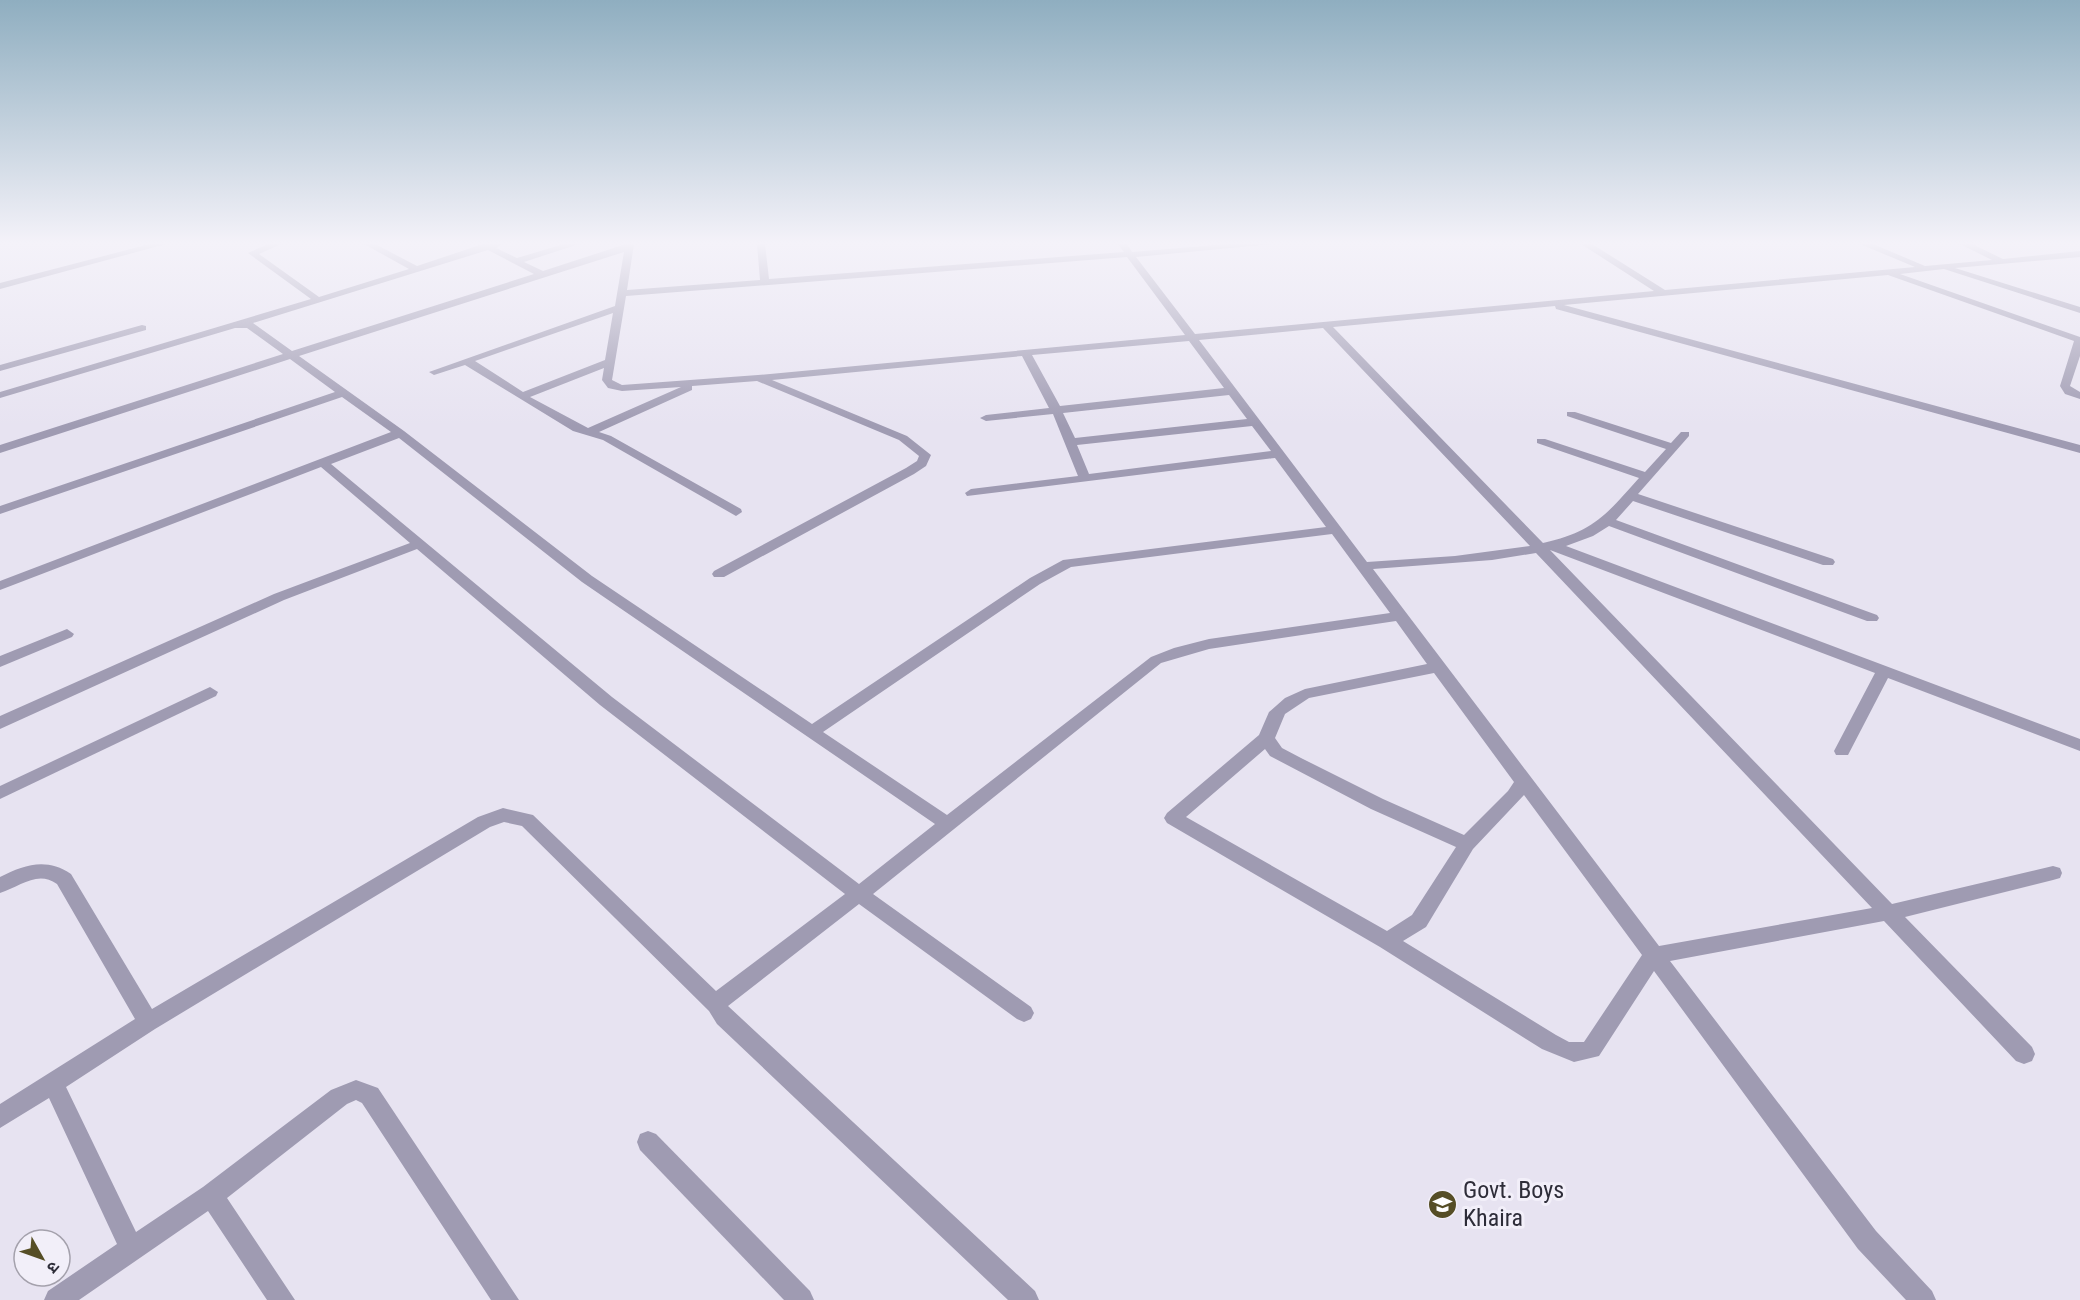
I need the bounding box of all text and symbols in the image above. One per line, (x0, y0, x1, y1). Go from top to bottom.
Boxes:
place label: Govt. Boys Khaira (1463, 1176, 1564, 1232)
school or university icon: Govt. Boys Khaira (1426, 1188, 1458, 1220)
north arrow (12, 1228, 72, 1288)
text: उ (42, 1258, 63, 1277)

